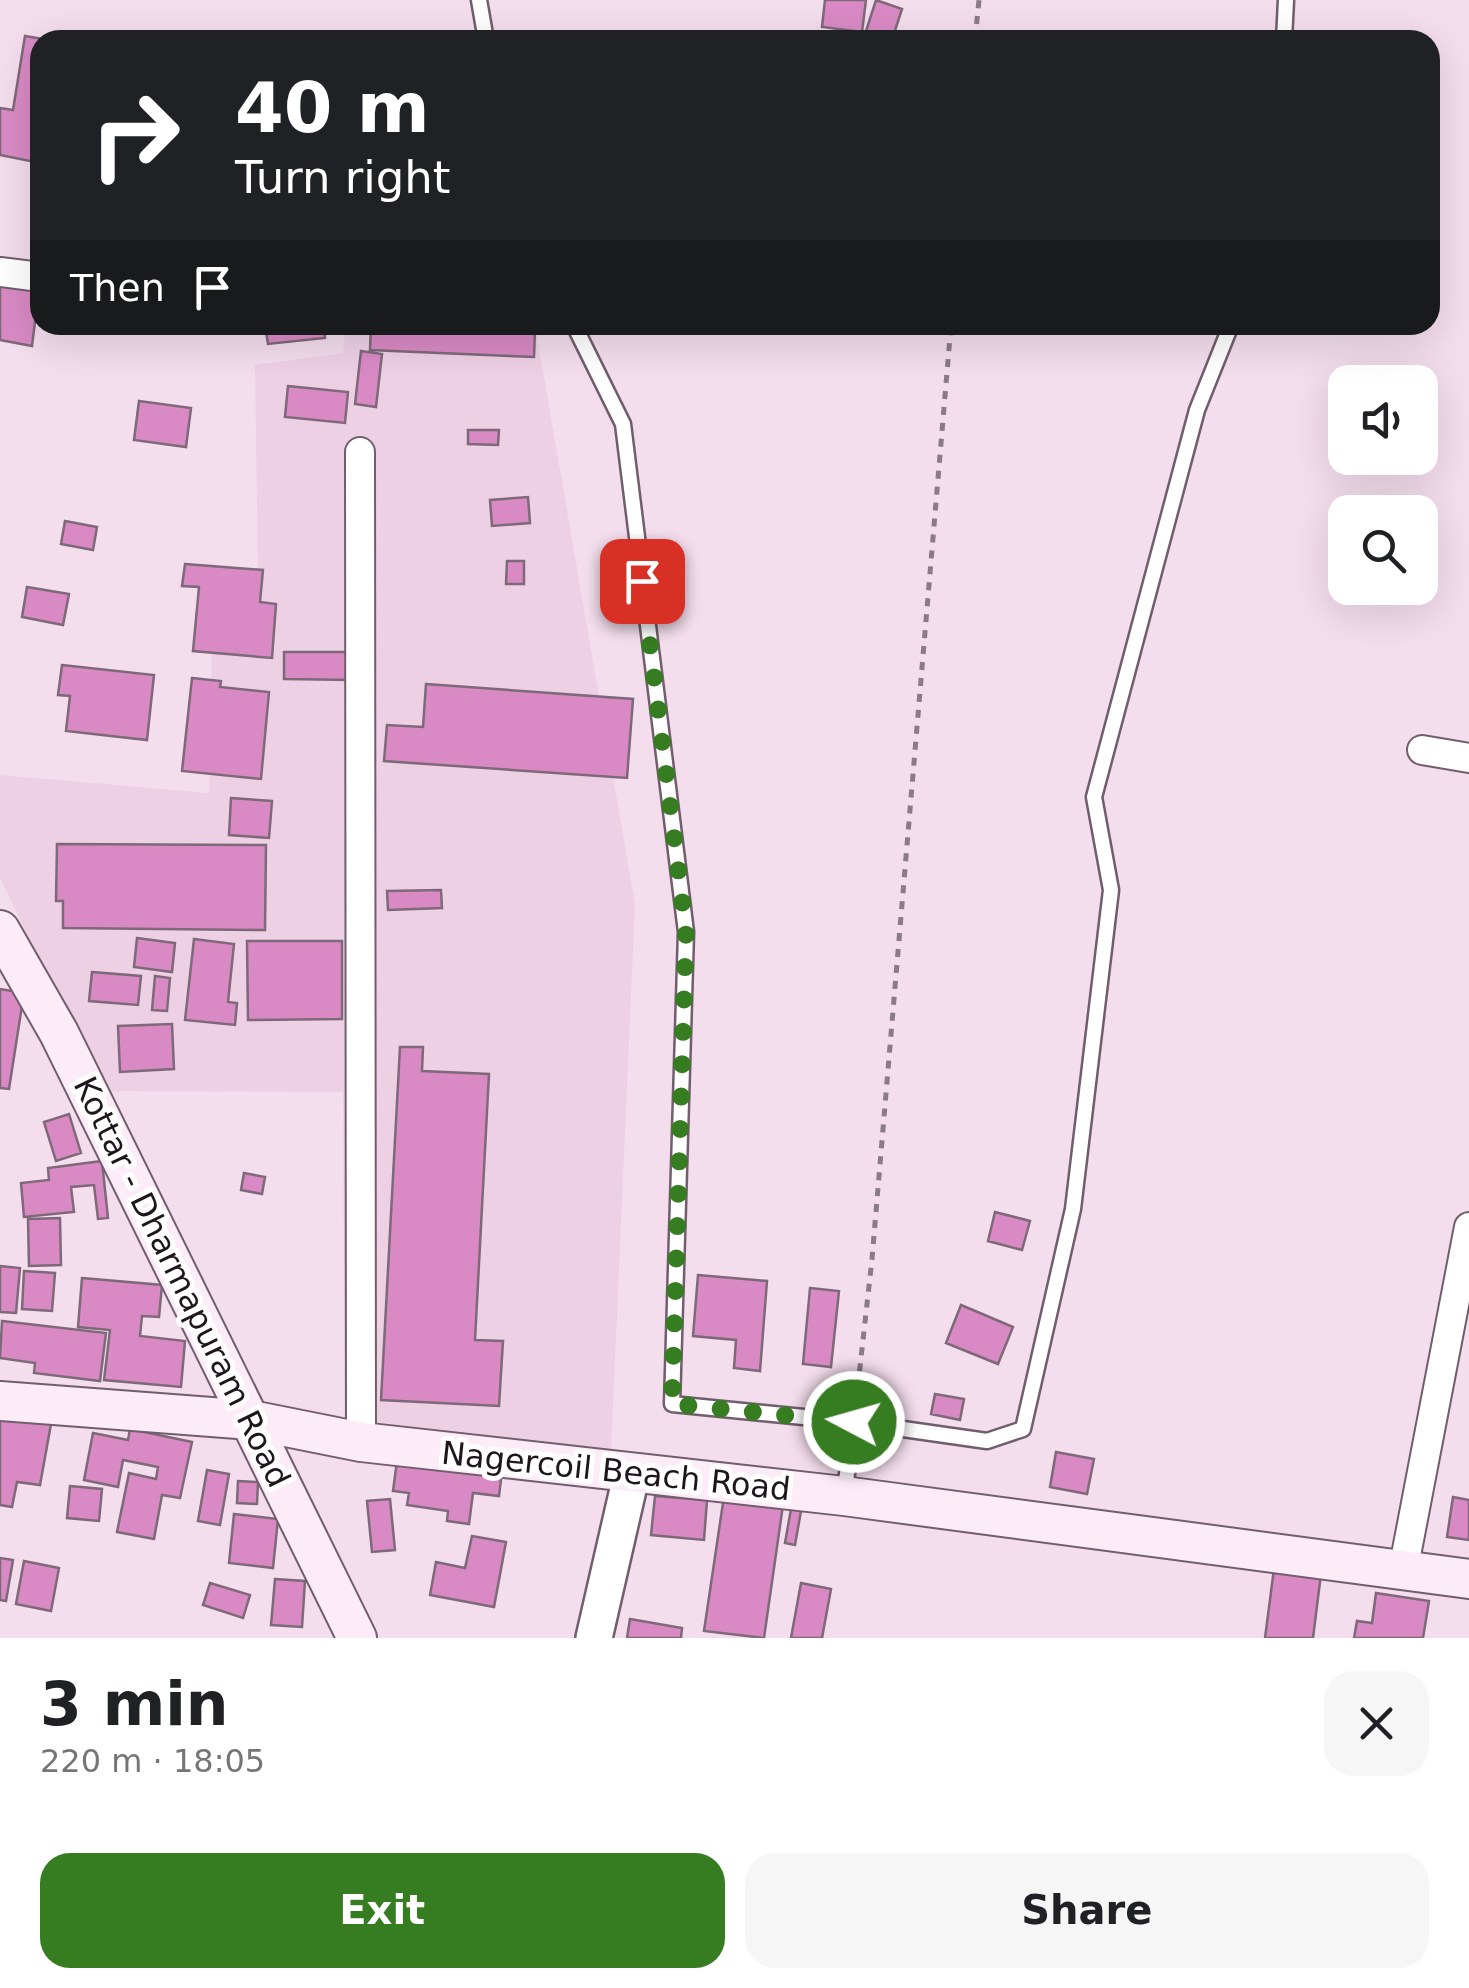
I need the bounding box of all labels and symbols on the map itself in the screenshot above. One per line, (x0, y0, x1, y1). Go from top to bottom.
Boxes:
pin (600, 539, 685, 624)
street label: Kottar - Dharmapuram Road (66, 1071, 298, 1493)
position arrow (802, 1370, 906, 1474)
street label: Nagercoil Beach Road (440, 1434, 792, 1508)

